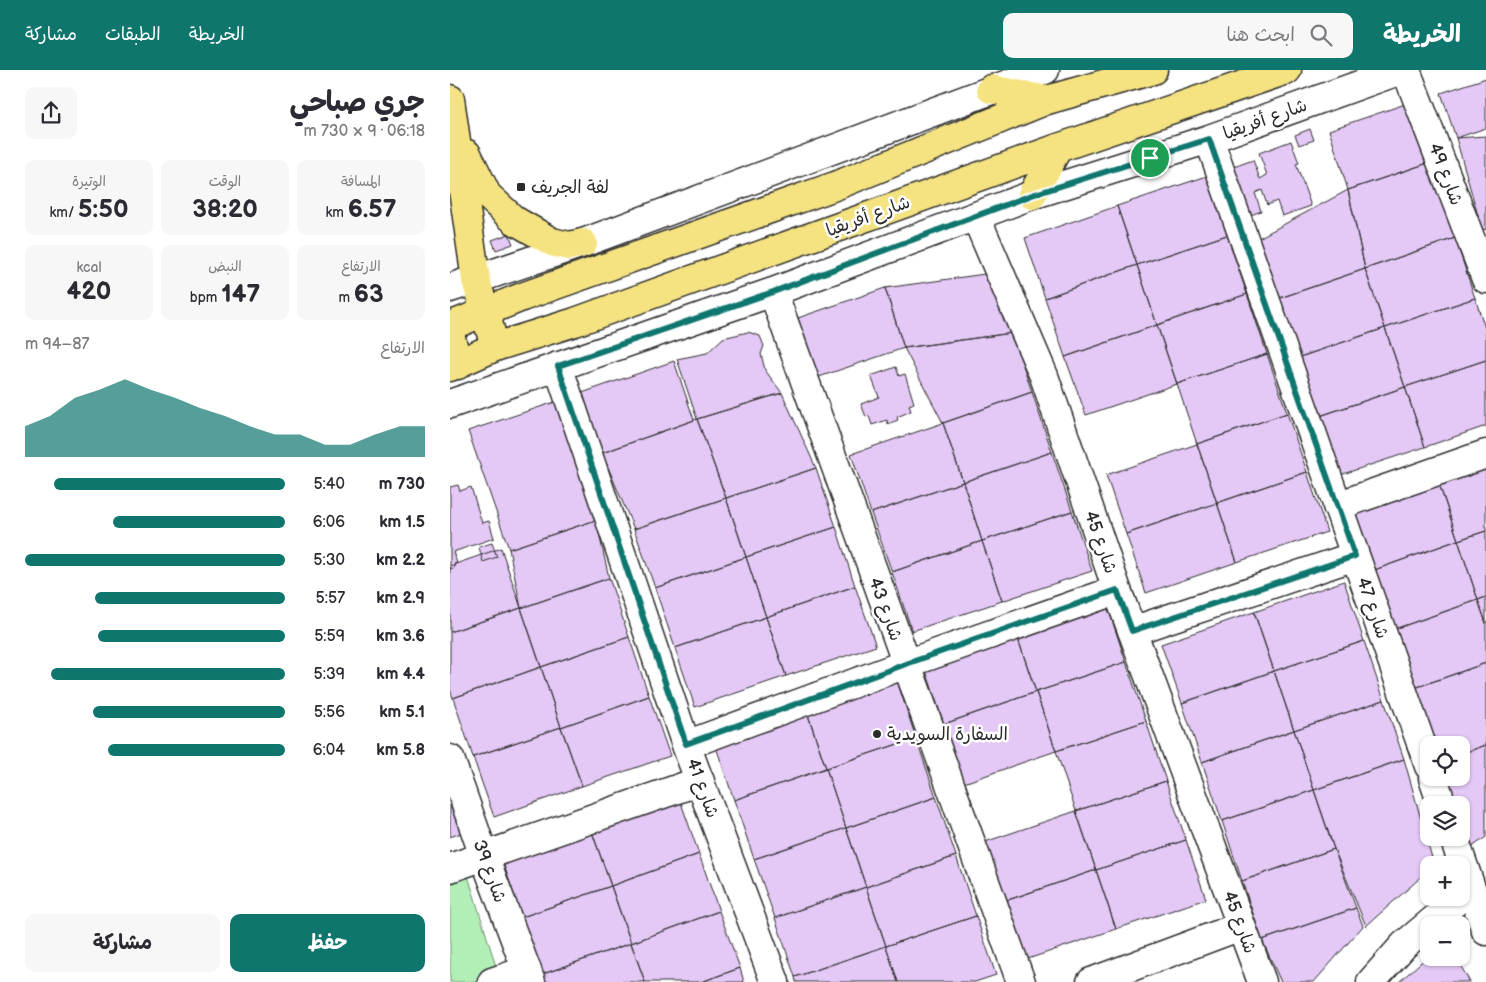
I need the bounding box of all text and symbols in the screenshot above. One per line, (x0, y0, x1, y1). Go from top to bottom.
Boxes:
search box (1003, 13, 1353, 58)
text: الخريطة (1383, 20, 1461, 49)
icon: search (1307, 21, 1335, 49)
text: مشاركة (25, 24, 77, 45)
text: الطبقات (105, 24, 161, 45)
text: الخريطة (189, 24, 245, 45)
text: ابحث هنا (1226, 24, 1295, 47)
text: جري صباحي (290, 86, 425, 119)
button: share (25, 87, 77, 139)
street label: شارع أفريقيا (1220, 95, 1310, 145)
text: 06:18 · 9 × 730 m (303, 122, 425, 141)
pin (1129, 137, 1171, 179)
street label: شارع 49 (1423, 140, 1467, 209)
icon: arrive (1136, 144, 1164, 172)
text: الوتيرة (72, 173, 106, 190)
text: الوقت (209, 173, 241, 190)
text: المسافة (341, 173, 381, 190)
place label: لفة الجريف (531, 177, 609, 198)
marker: لفة الجريف (515, 181, 527, 193)
street label: شارع أفريقيا (823, 192, 913, 242)
text: 5:50 (78, 194, 129, 225)
text: 38:20 (192, 194, 258, 225)
text: 6.57 (348, 194, 397, 225)
text: /km (50, 204, 78, 221)
text: km (325, 204, 348, 221)
text: النبض (208, 258, 242, 275)
text: الارتفاع (341, 258, 381, 275)
text: kcal (76, 259, 102, 276)
text: 420 (67, 276, 111, 307)
text: 147 (221, 279, 260, 310)
text: 63 (354, 279, 384, 310)
text: bpm (190, 289, 221, 306)
text: m (338, 289, 354, 306)
text: 87–94 m (25, 335, 89, 354)
text: الارتفاع (380, 339, 425, 358)
text: 5:40 (313, 475, 345, 494)
text: 730 m (379, 475, 425, 494)
street label: شارع 45 (1079, 508, 1121, 577)
text: 6:06 (313, 513, 345, 532)
text: 1.5 km (379, 513, 425, 532)
text: 5:30 (313, 551, 345, 570)
text: 2.2 km (376, 551, 425, 570)
street label: شارع 43 (863, 575, 907, 644)
street label: شارع 47 (1351, 575, 1393, 642)
text: 5:57 (316, 589, 345, 608)
text: 2.9 km (376, 589, 425, 608)
text: 5:59 (314, 627, 345, 646)
text: 3.6 km (376, 627, 425, 646)
text: 5:39 (314, 665, 345, 684)
text: 4.4 km (376, 665, 425, 684)
text: 5:56 (314, 703, 345, 722)
text: 5.1 km (379, 703, 425, 722)
place label: السفارة السويدية (887, 724, 1008, 745)
marker: السفارة السويدية (871, 728, 883, 740)
map controls (1420, 736, 1470, 966)
button: locate (1420, 736, 1470, 786)
text: 6:04 (313, 741, 345, 760)
text: 5.8 km (376, 741, 425, 760)
street label: شارع 41 (681, 756, 723, 821)
button: layers (1420, 796, 1470, 846)
street label: شارع 39 (468, 837, 511, 906)
button: + (1420, 856, 1470, 906)
street label: شارع 45 (1218, 888, 1261, 957)
button: مشاركة (25, 914, 220, 972)
button: حفظ (230, 914, 425, 972)
button: − (1420, 916, 1470, 966)

